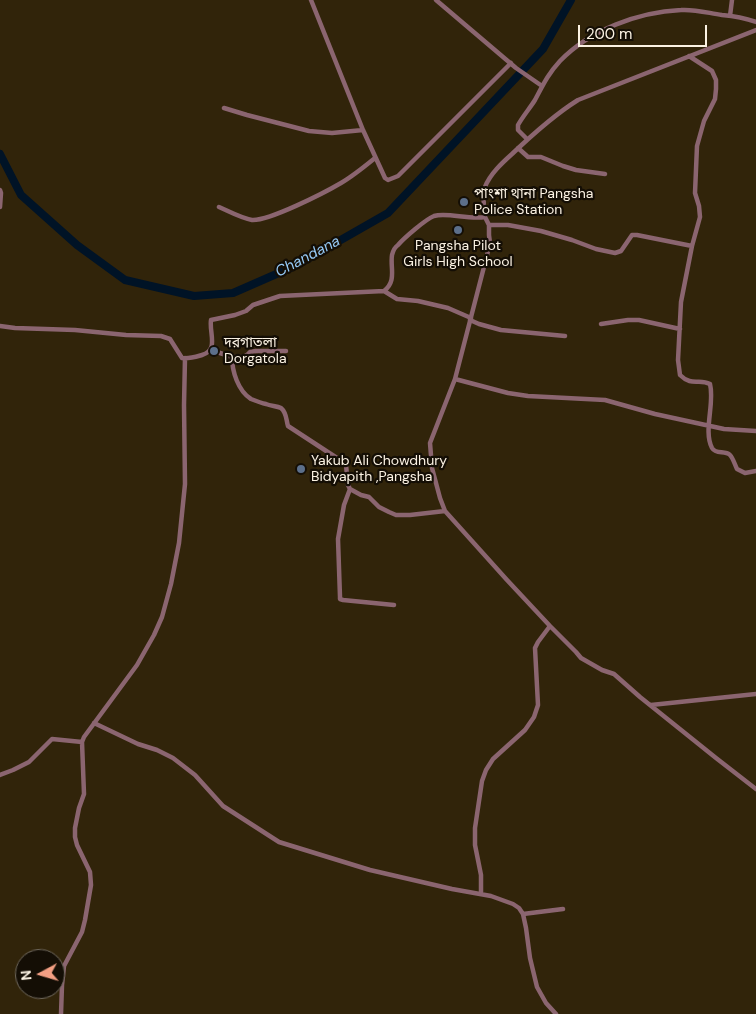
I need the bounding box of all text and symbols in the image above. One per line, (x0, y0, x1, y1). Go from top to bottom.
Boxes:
scale bar (581, 15, 710, 47)
text: 200 m (586, 24, 632, 44)
place label: পাংশা থানা Pangsha Police Station (474, 186, 593, 218)
marker: পাংশা থানা Pangsha Police Station (458, 196, 470, 208)
marker: Pangsha Pilot Girls High School (452, 224, 464, 236)
water label: Chandana (273, 232, 343, 282)
place label: Pangsha Pilot Girls High School (403, 238, 513, 270)
place label: দরগাতলা Dorgatola (224, 335, 287, 368)
marker: দরগাতলা Dorgatola (208, 345, 220, 357)
place label: Yakub Ali Chowdhury Bidyapith ,Pangsha (311, 453, 447, 486)
marker: Yakub Ali Chowdhury Bidyapith ,Pangsha (295, 463, 307, 475)
north arrow (15, 949, 65, 999)
text: N (17, 969, 36, 981)

